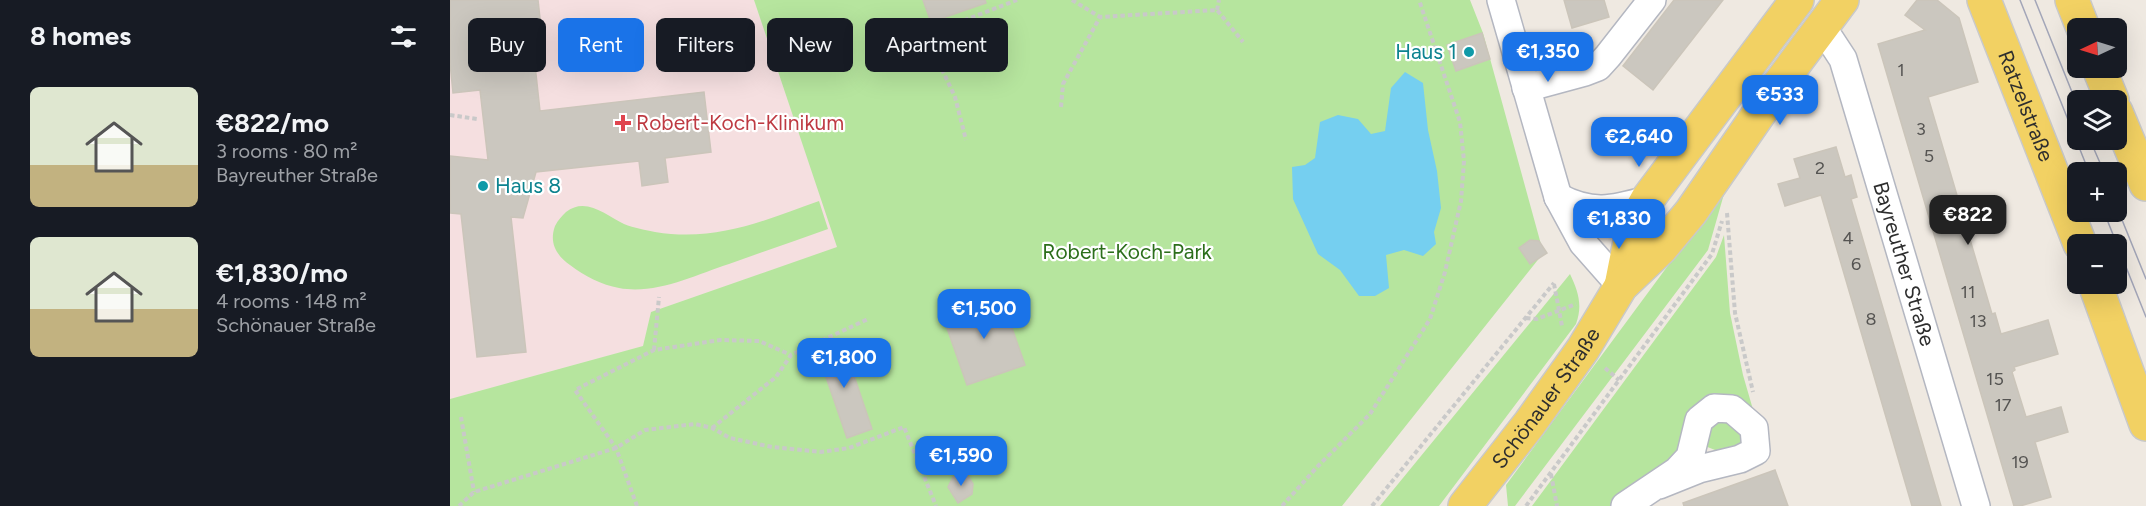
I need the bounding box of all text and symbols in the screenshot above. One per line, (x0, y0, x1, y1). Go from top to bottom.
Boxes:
chip: Buy (468, 18, 546, 72)
chip: Rent (558, 18, 644, 72)
chip: Filters (656, 18, 755, 72)
chip: New (767, 18, 853, 72)
chip: Apartment (865, 18, 1008, 72)
north arrow (2067, 18, 2127, 78)
map controls (2067, 18, 2127, 294)
text: 8 homes (30, 20, 131, 52)
icon: filters (387, 20, 420, 53)
pin: €1,350 (1499, 32, 1597, 83)
place label: Haus 1 (1395, 39, 1457, 64)
text: €1,350 (1516, 39, 1580, 63)
marker: Haus 1 (1462, 45, 1476, 59)
street label: Ratzelstraße (1993, 47, 2059, 165)
house number: 1 (1897, 59, 1905, 81)
pin: €533 (1744, 75, 1816, 126)
text: €533 (1756, 82, 1804, 106)
button: layers (2067, 90, 2127, 150)
text: €822/mo (216, 107, 329, 139)
place label: Robert-Koch-Klinikum (636, 110, 844, 135)
icon: home (78, 111, 150, 183)
marker: Robert-Koch-Klinikum (614, 114, 632, 132)
pin: €2,640 (1590, 117, 1688, 168)
house number: 3 (1916, 118, 1926, 140)
text: €2,640 (1605, 124, 1673, 148)
text: 3 rooms · 80 m² (216, 139, 357, 163)
house number: 5 (1924, 145, 1934, 167)
house number: 2 (1815, 157, 1825, 179)
button: + (2067, 162, 2127, 222)
text: Bayreuther Straße (216, 163, 378, 187)
place label: Haus 8 (495, 173, 561, 198)
marker: Haus 8 (476, 179, 490, 193)
street label: Bayreuther Straße (1868, 179, 1941, 349)
pin: €822 (1932, 195, 2004, 246)
pin: €1,830 (1570, 199, 1668, 250)
text: €822 (1943, 202, 1993, 226)
text: €1,830 (1587, 206, 1651, 230)
house number: 4 (1842, 227, 1854, 249)
button: − (2067, 234, 2127, 294)
park label: Robert-Koch-Park (1042, 239, 1213, 264)
house number: 6 (1851, 253, 1861, 275)
text: €1,830/mo (216, 257, 348, 289)
icon: home (78, 261, 150, 333)
house number: 11 (1961, 281, 1975, 303)
text: 4 rooms · 148 m² (216, 289, 367, 313)
pin: €1,500 (935, 289, 1033, 340)
text: €1,500 (951, 296, 1017, 320)
house number: 8 (1865, 308, 1877, 330)
house number: 13 (1969, 310, 1987, 332)
text: Schönauer Straße (216, 313, 376, 337)
street label: Schönauer Straße (1486, 323, 1605, 473)
pin: €1,800 (795, 338, 893, 389)
text: €1,800 (811, 345, 877, 369)
house number: 15 (1986, 368, 2004, 390)
house number: 17 (1994, 394, 2012, 416)
pin: €1,590 (912, 436, 1010, 487)
text: €1,590 (929, 443, 993, 467)
house number: 19 (2011, 451, 2029, 473)

